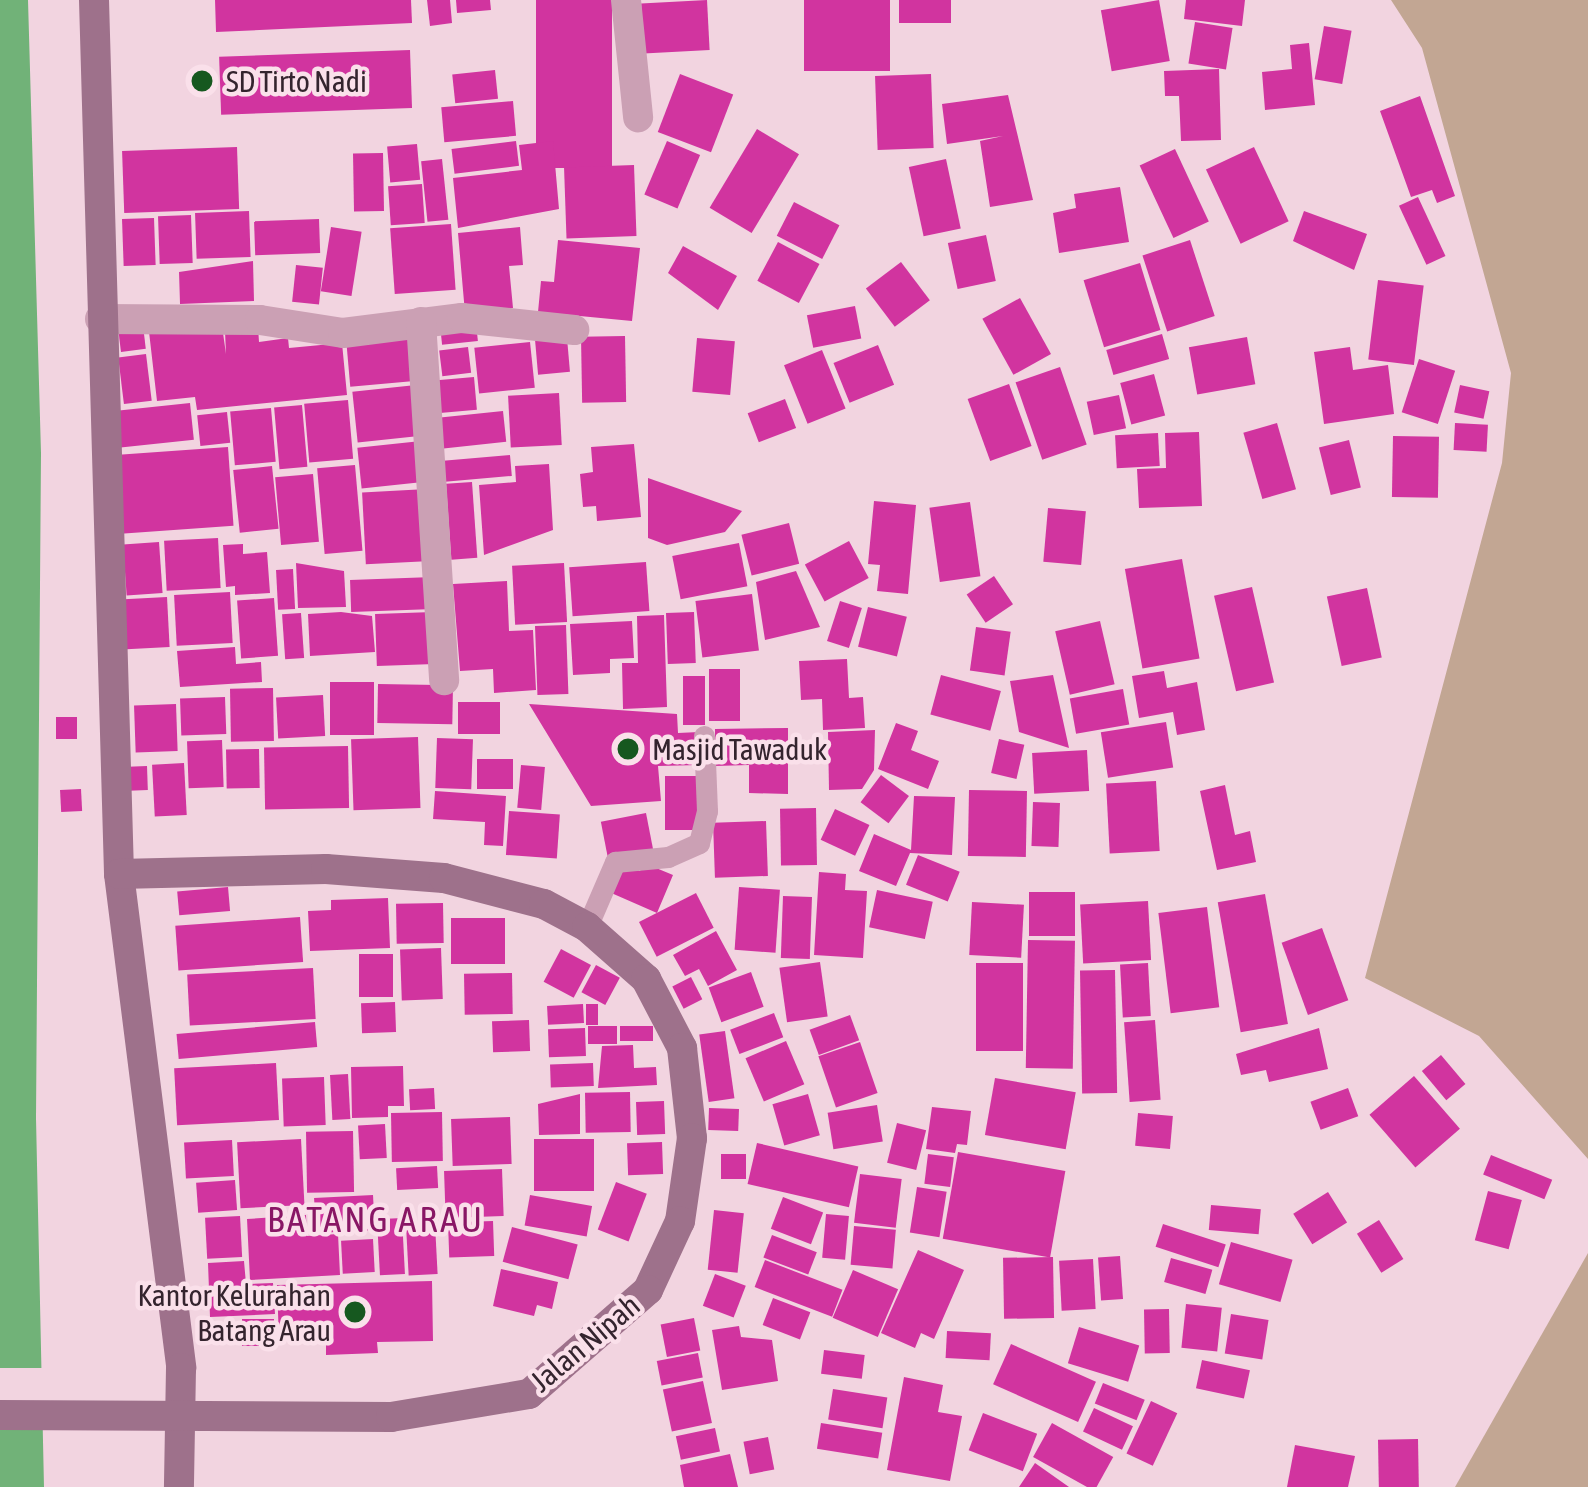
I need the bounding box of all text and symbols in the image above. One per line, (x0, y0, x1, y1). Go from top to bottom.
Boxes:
place label: SD Tirto Nadi (226, 63, 367, 99)
marker: SD Tirto Nadi (189, 68, 215, 94)
place label: Masjid Tawaduk (652, 731, 827, 767)
marker: Masjid Tawaduk (615, 736, 641, 762)
district label: BATANG ARAU (267, 1198, 485, 1242)
place label: Kantor Kelurahan Batang Arau (138, 1277, 331, 1348)
street label: Jalan Nipah (523, 1287, 647, 1399)
marker: Kantor Kelurahan Batang Arau (342, 1299, 368, 1325)

